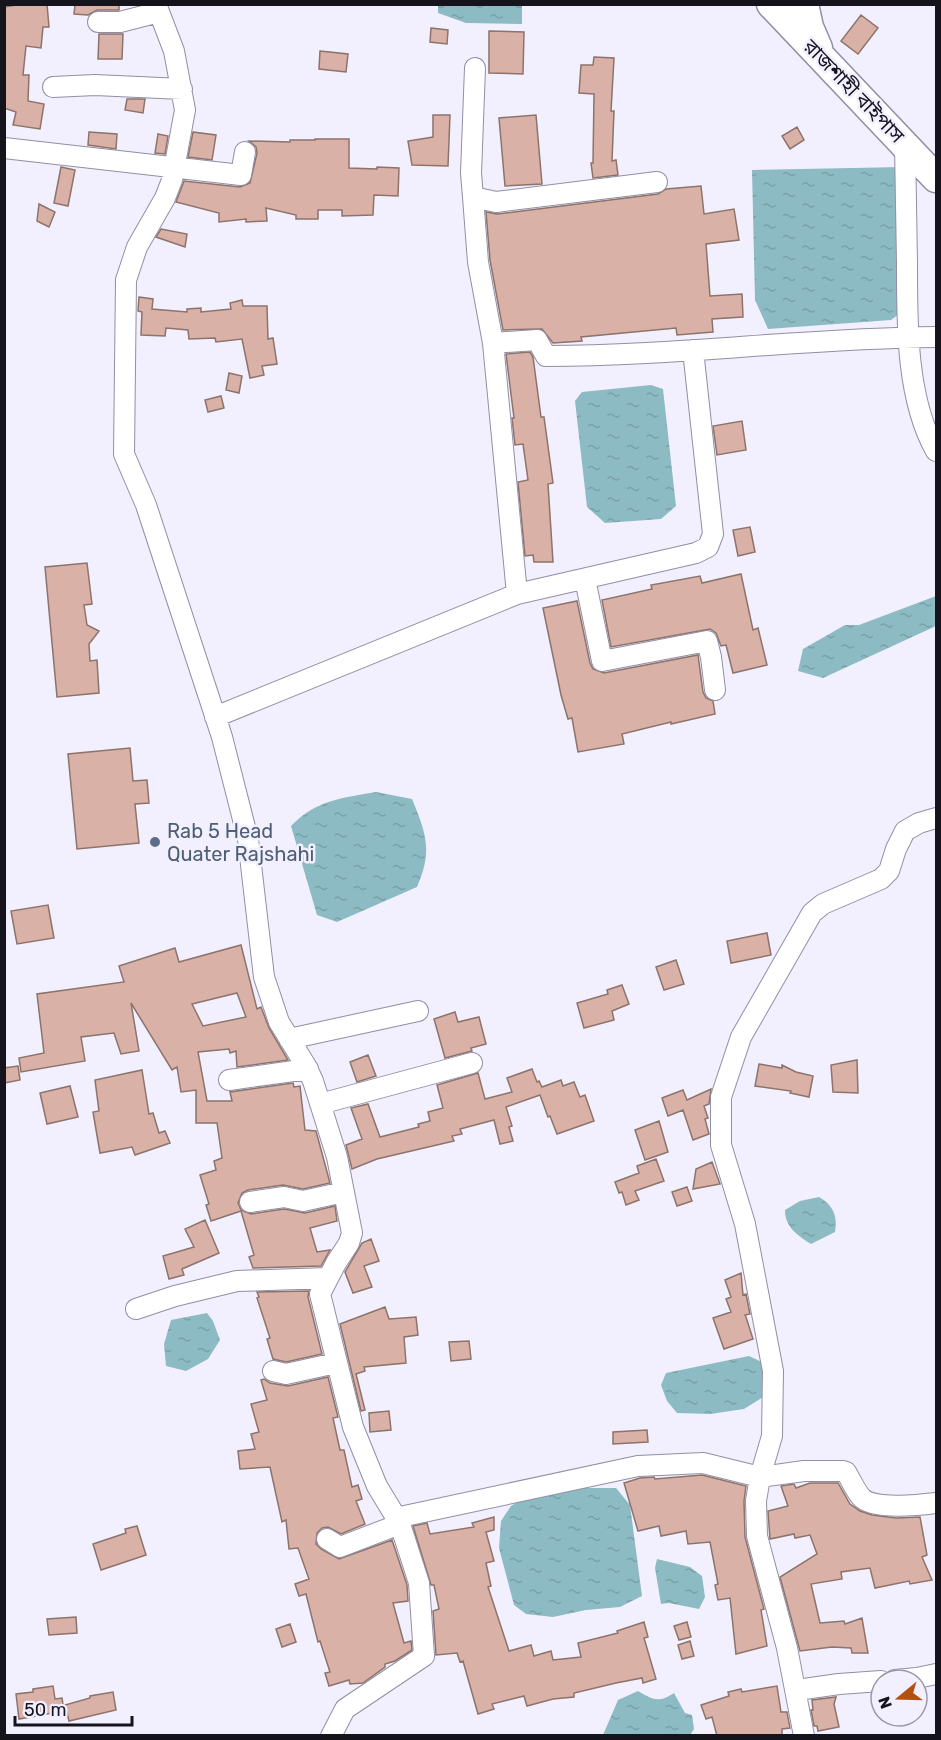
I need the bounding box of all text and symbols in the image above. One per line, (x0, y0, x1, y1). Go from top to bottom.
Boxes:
street label: রাজশাহী বাইপাস (798, 34, 910, 148)
place label: Rab 5 Head Quater Rajshahi (167, 819, 314, 866)
marker: Rab 5 Head Quater Rajshahi (148, 835, 162, 849)
north arrow (869, 1668, 929, 1728)
scale bar (15, 1689, 132, 1727)
text: N (874, 1694, 896, 1711)
text: 50 m (24, 1699, 67, 1721)

